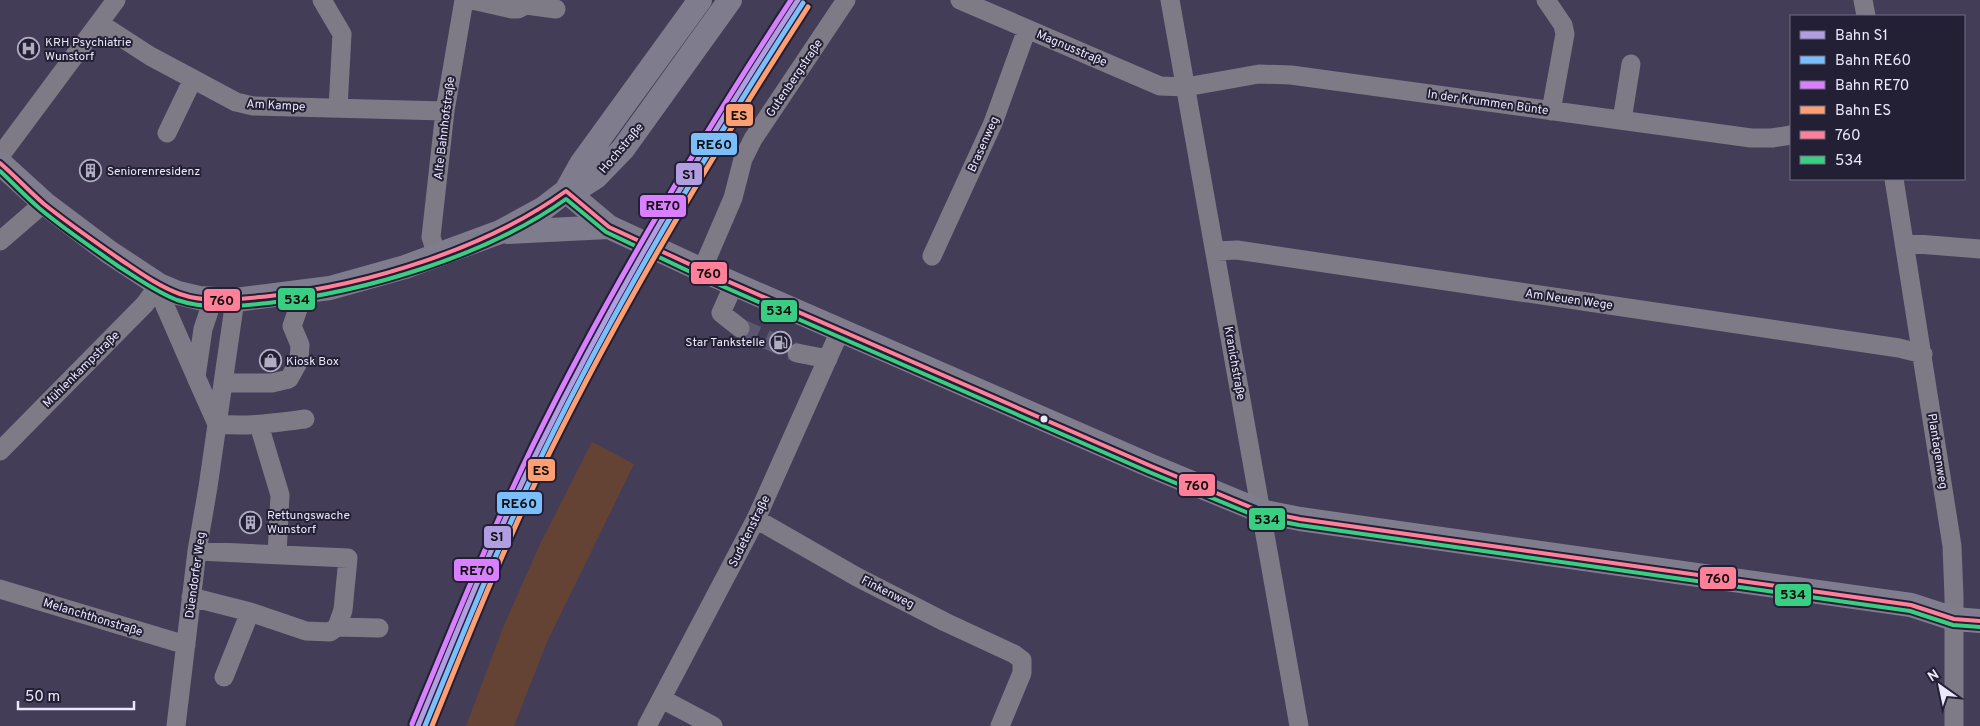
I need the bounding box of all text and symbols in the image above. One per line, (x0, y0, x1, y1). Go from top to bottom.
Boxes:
legend (1790, 15, 1965, 180)
street label: Magnusstraße (1034, 27, 1109, 71)
text: Bahn S1 (1835, 27, 1888, 46)
place label: KRH Psychiatrie Wunstorf (45, 35, 131, 65)
street label: Gutenbergstraße (763, 36, 827, 121)
hospital icon: KRH Psychiatrie Wunstorf (17, 37, 41, 61)
text: Bahn RE60 (1835, 52, 1911, 71)
street label: Alte Bahnhofstraße (431, 76, 459, 180)
text: Bahn RE70 (1835, 77, 1909, 96)
street label: In der Krummen Bünte (1426, 87, 1549, 119)
street label: Am Kampe (246, 96, 306, 116)
text: Bahn ES (1835, 102, 1891, 121)
line badge: ES (725, 103, 754, 127)
text: ES (730, 108, 748, 125)
street label: Brasenweg (965, 114, 1003, 175)
street label: Hochstraße (596, 120, 648, 177)
text: 760 (1835, 127, 1861, 146)
line badge: RE60 (690, 132, 738, 156)
text: RE60 (696, 137, 732, 154)
text: 534 (1835, 152, 1863, 171)
building icon: Seniorenresidenz (79, 159, 103, 183)
line badge: S1 (675, 162, 703, 186)
place label: Seniorenresidenz (107, 164, 200, 180)
text: S1 (682, 167, 696, 184)
line badge: RE70 (639, 194, 687, 218)
text: RE70 (645, 198, 681, 215)
line badge: 760 (690, 261, 728, 285)
text: 760 (697, 266, 721, 283)
street label: Am Neuen Wege (1524, 286, 1614, 314)
line badge: 534 (277, 287, 316, 311)
line badge: 760 (203, 288, 241, 312)
text: 534 (284, 292, 310, 309)
text: 760 (210, 293, 234, 310)
line badge: 534 (760, 299, 798, 323)
text: 534 (766, 303, 792, 320)
street label: Kranichstraße (1220, 325, 1248, 401)
street label: Mühlenkampstraße (40, 328, 124, 412)
fuel station icon: Star Tankstelle (769, 330, 793, 354)
place label: Star Tankstelle (685, 335, 765, 351)
shop icon: Kiosk Box (258, 349, 282, 373)
place label: Kiosk Box (286, 354, 339, 370)
street label: Plantagenweg (1923, 412, 1951, 490)
unlabelled marker (1039, 414, 1049, 424)
line badge: ES (527, 458, 556, 482)
text: ES (532, 463, 550, 480)
line badge: 760 (1178, 473, 1216, 497)
text: 760 (1185, 478, 1209, 495)
line badge: RE60 (496, 491, 543, 515)
street label: Sudetenstraße (726, 493, 774, 570)
text: RE60 (501, 496, 537, 513)
line badge: 534 (1248, 507, 1286, 531)
place label: Rettungswache Wunstorf (267, 508, 350, 538)
building icon: Rettungswache Wunstorf (239, 510, 263, 534)
text: 534 (1254, 512, 1280, 529)
line badge: S1 (483, 525, 512, 549)
text: S1 (490, 529, 504, 546)
street label: Düendorfer Weg (182, 531, 210, 620)
line badge: RE70 (453, 558, 500, 582)
text: RE70 (459, 563, 495, 580)
line badge: 760 (1699, 566, 1737, 590)
text: 760 (1706, 571, 1730, 588)
street label: Finkenweg (858, 573, 917, 613)
line badge: 534 (1774, 583, 1812, 607)
text: 534 (1780, 587, 1806, 604)
street label: Melanchthonstraße (41, 595, 144, 641)
north arrow (1915, 661, 1965, 711)
text: N (1925, 666, 1943, 686)
scale bar (18, 678, 134, 710)
text: 50 m (25, 688, 60, 707)

